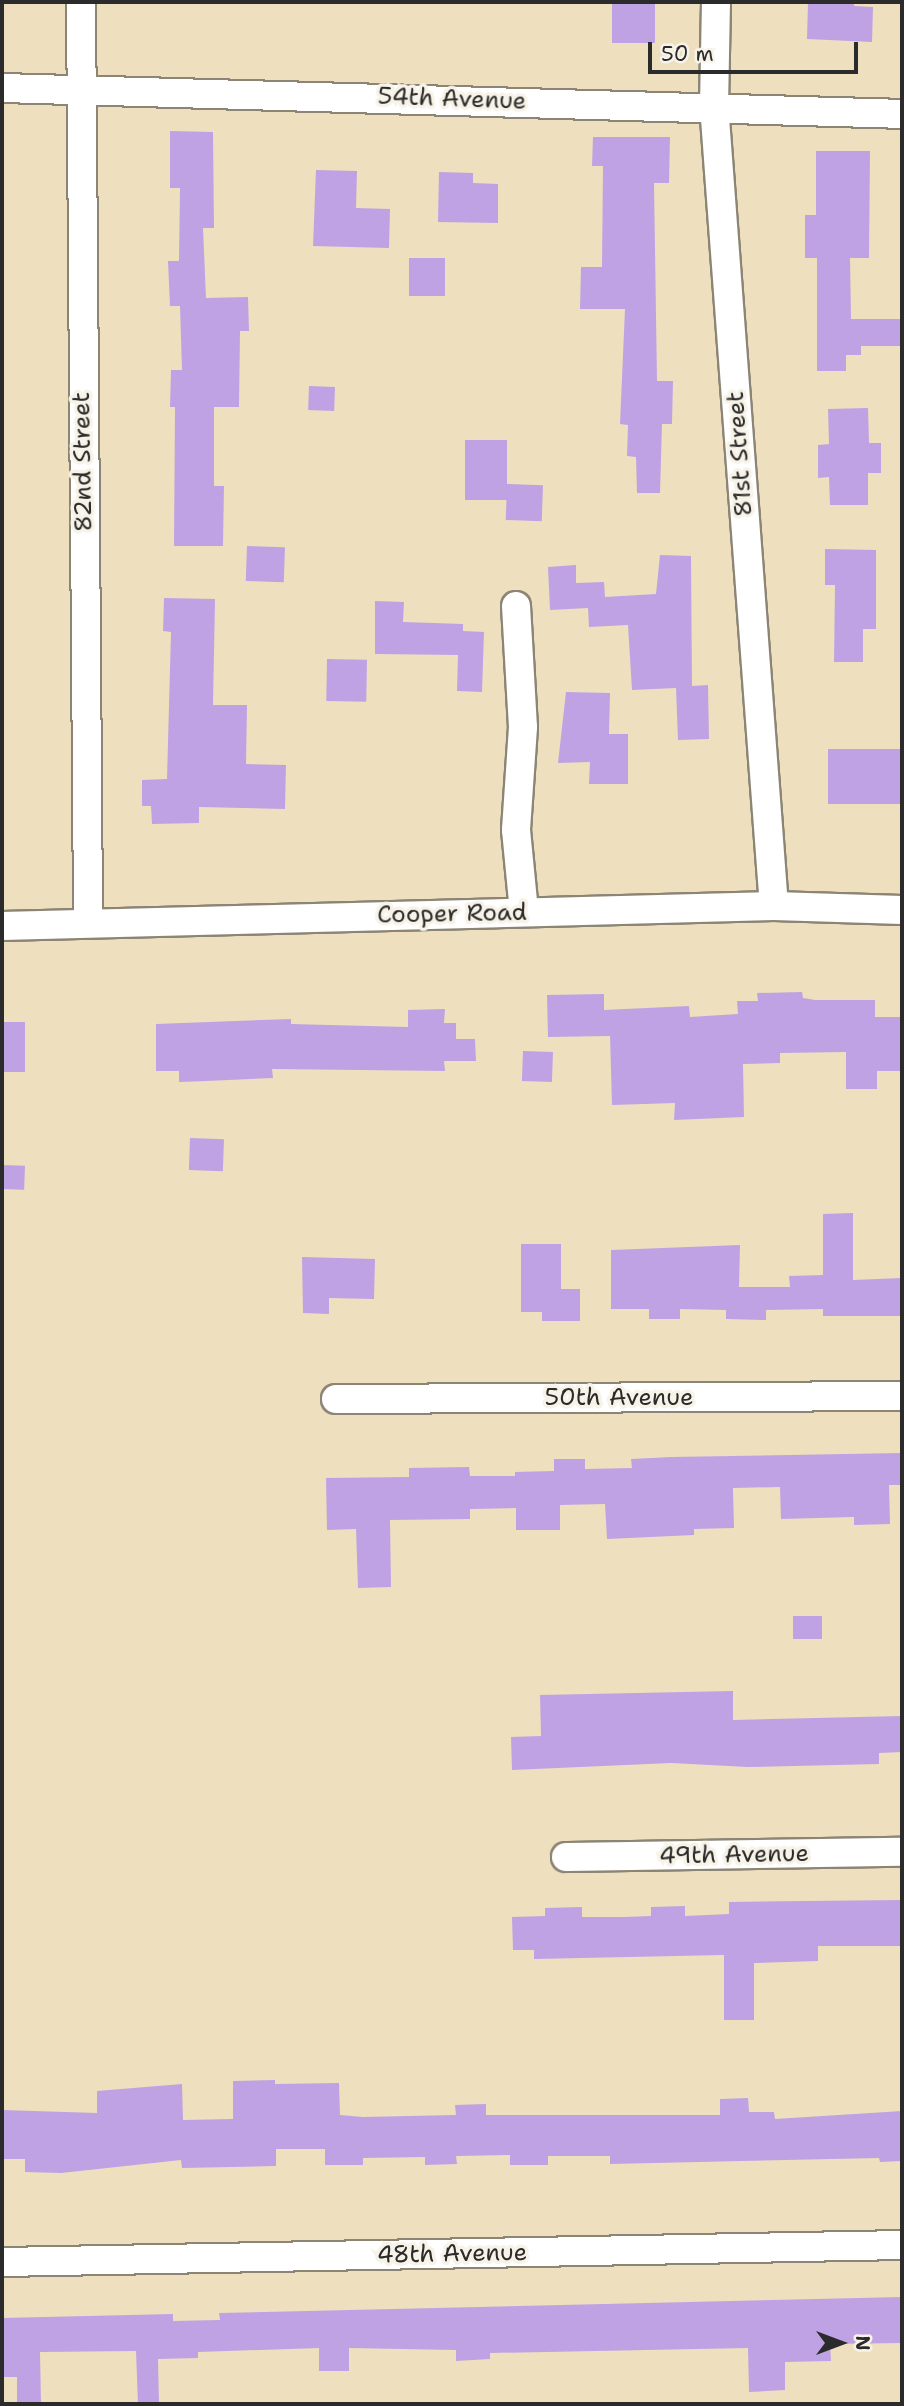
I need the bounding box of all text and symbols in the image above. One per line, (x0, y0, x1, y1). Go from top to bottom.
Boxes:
scale bar (652, 28, 862, 72)
text: 50 m (661, 40, 714, 68)
street label: 54th Avenue (377, 82, 527, 116)
street label: 81st Street (721, 390, 759, 518)
street label: 82nd Street (67, 392, 99, 532)
street label: Cooper Road (377, 898, 527, 930)
street label: 50th Avenue (544, 1384, 694, 1412)
street label: 49th Avenue (659, 1839, 809, 1871)
street label: 48th Avenue (377, 2238, 527, 2270)
north arrow (806, 2308, 876, 2378)
text: N (850, 2335, 875, 2351)

